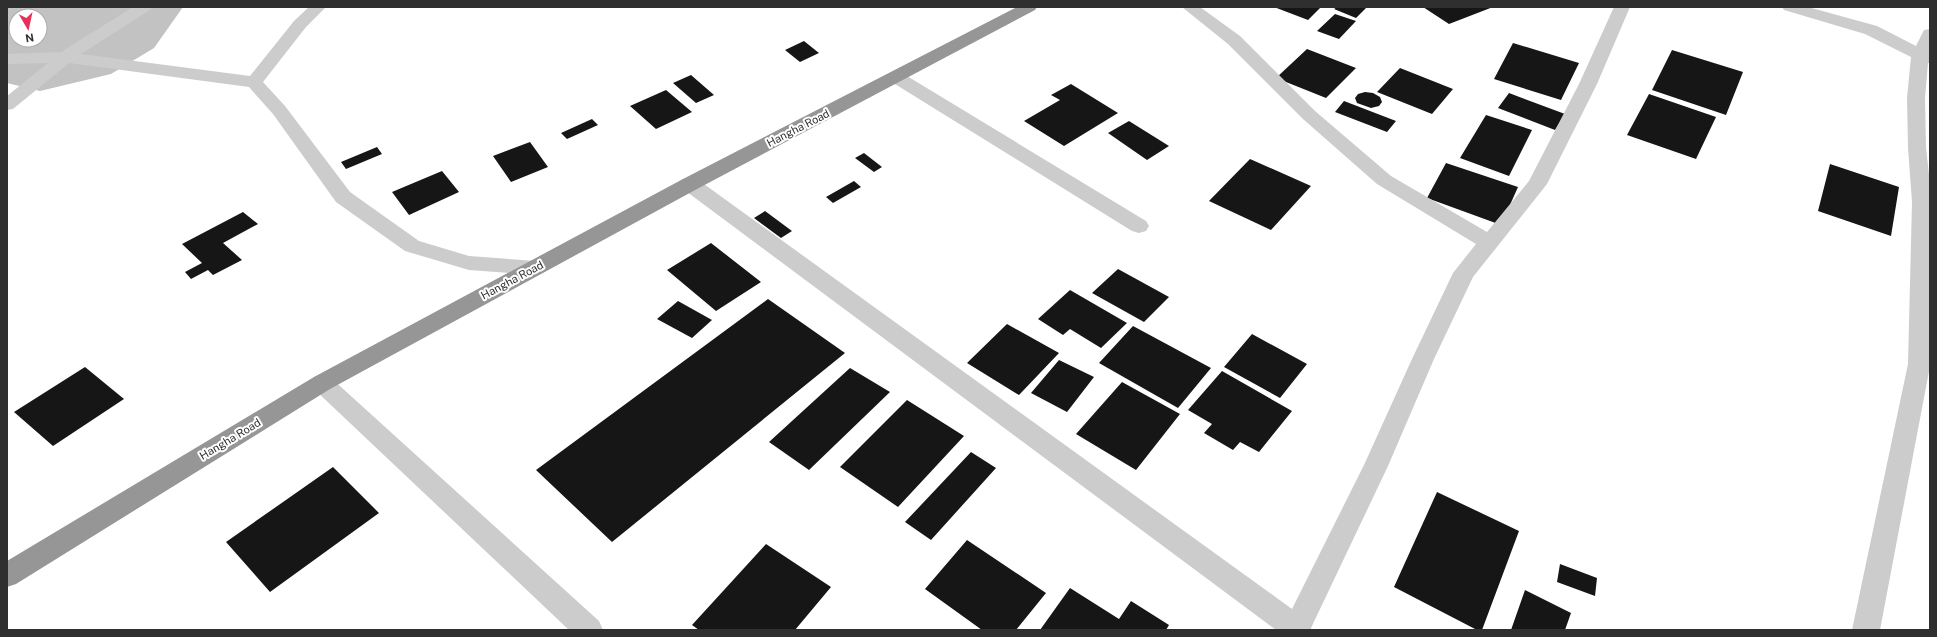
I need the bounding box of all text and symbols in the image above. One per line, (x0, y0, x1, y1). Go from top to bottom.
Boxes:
north arrow (8, 8, 48, 48)
text: N (24, 31, 35, 44)
street label: Hangha Road (765, 107, 831, 149)
street label: Hangha Road (479, 259, 545, 301)
street label: Hangha Road (197, 416, 263, 462)

